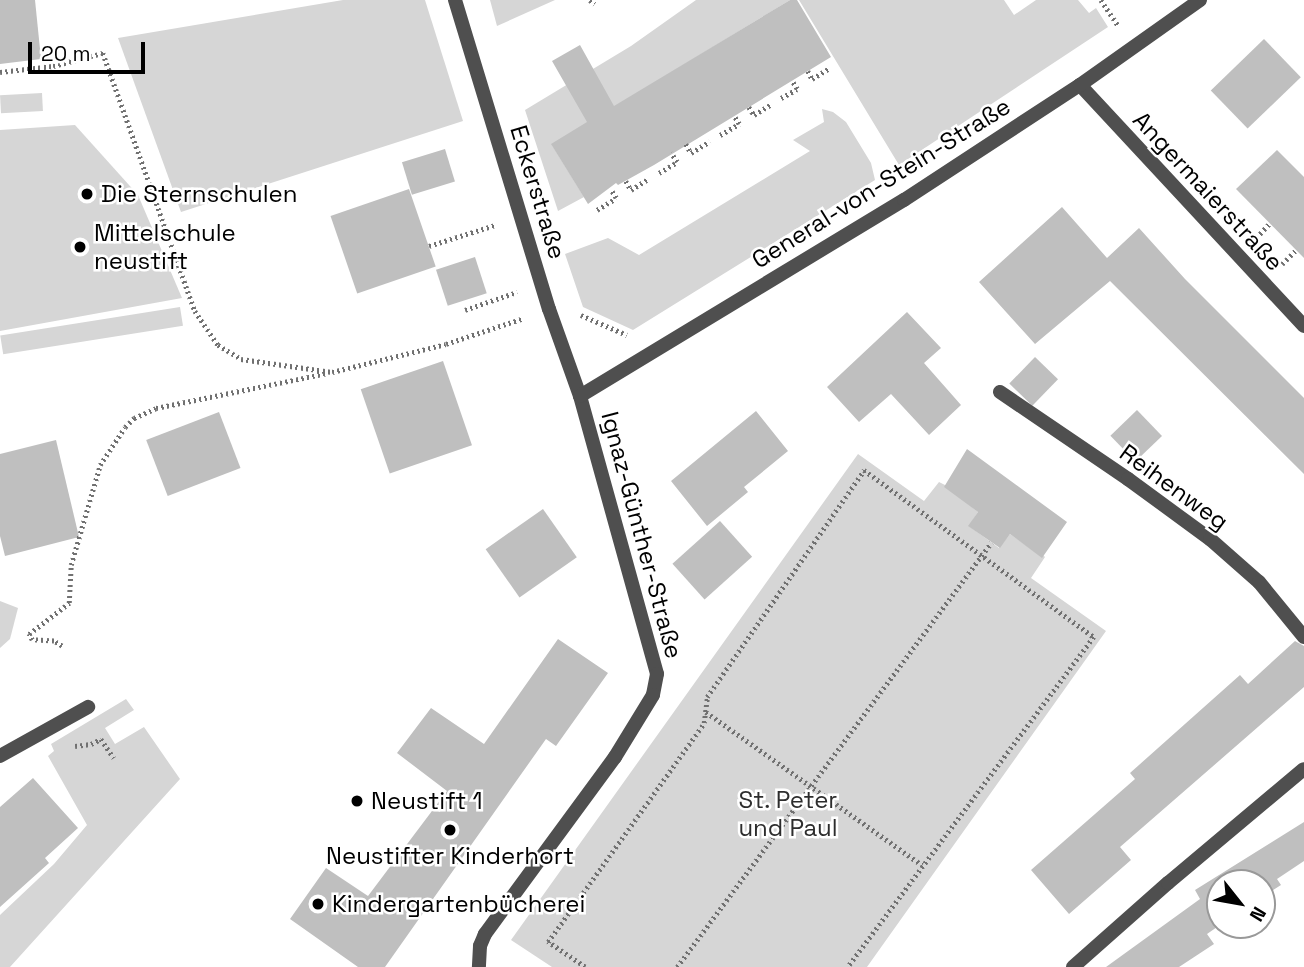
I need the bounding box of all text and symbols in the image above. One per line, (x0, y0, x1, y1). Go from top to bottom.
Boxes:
scale bar (32, 28, 149, 72)
text: 20 m (41, 40, 91, 67)
street label: General-von-Stein-Straße (746, 91, 1016, 275)
street label: Angermaierstraße (1127, 105, 1289, 277)
street label: Eckerstraße (504, 122, 572, 262)
place label: Die Sternschulen (101, 180, 297, 208)
marker: Die Sternschulen (79, 186, 95, 202)
place label: Mittelschule neustift (94, 219, 236, 275)
marker: Mittelschule neustift (72, 239, 88, 255)
street label: Ignaz-Günther-Straße (595, 408, 689, 662)
street label: Reihenweg (1114, 438, 1234, 536)
park label: St. Peter und Paul (738, 786, 838, 842)
place label: Neustift 1 (371, 787, 483, 815)
marker: Neustift 1 (349, 793, 365, 809)
marker: Neustifter Kinderhort (442, 822, 458, 838)
place label: Neustifter Kinderhort (326, 842, 574, 870)
north arrow (1206, 869, 1276, 939)
place label: Kindergartenbücherei (332, 890, 585, 918)
marker: Kindergartenbücherei (310, 896, 326, 912)
text: N (1244, 902, 1272, 926)

